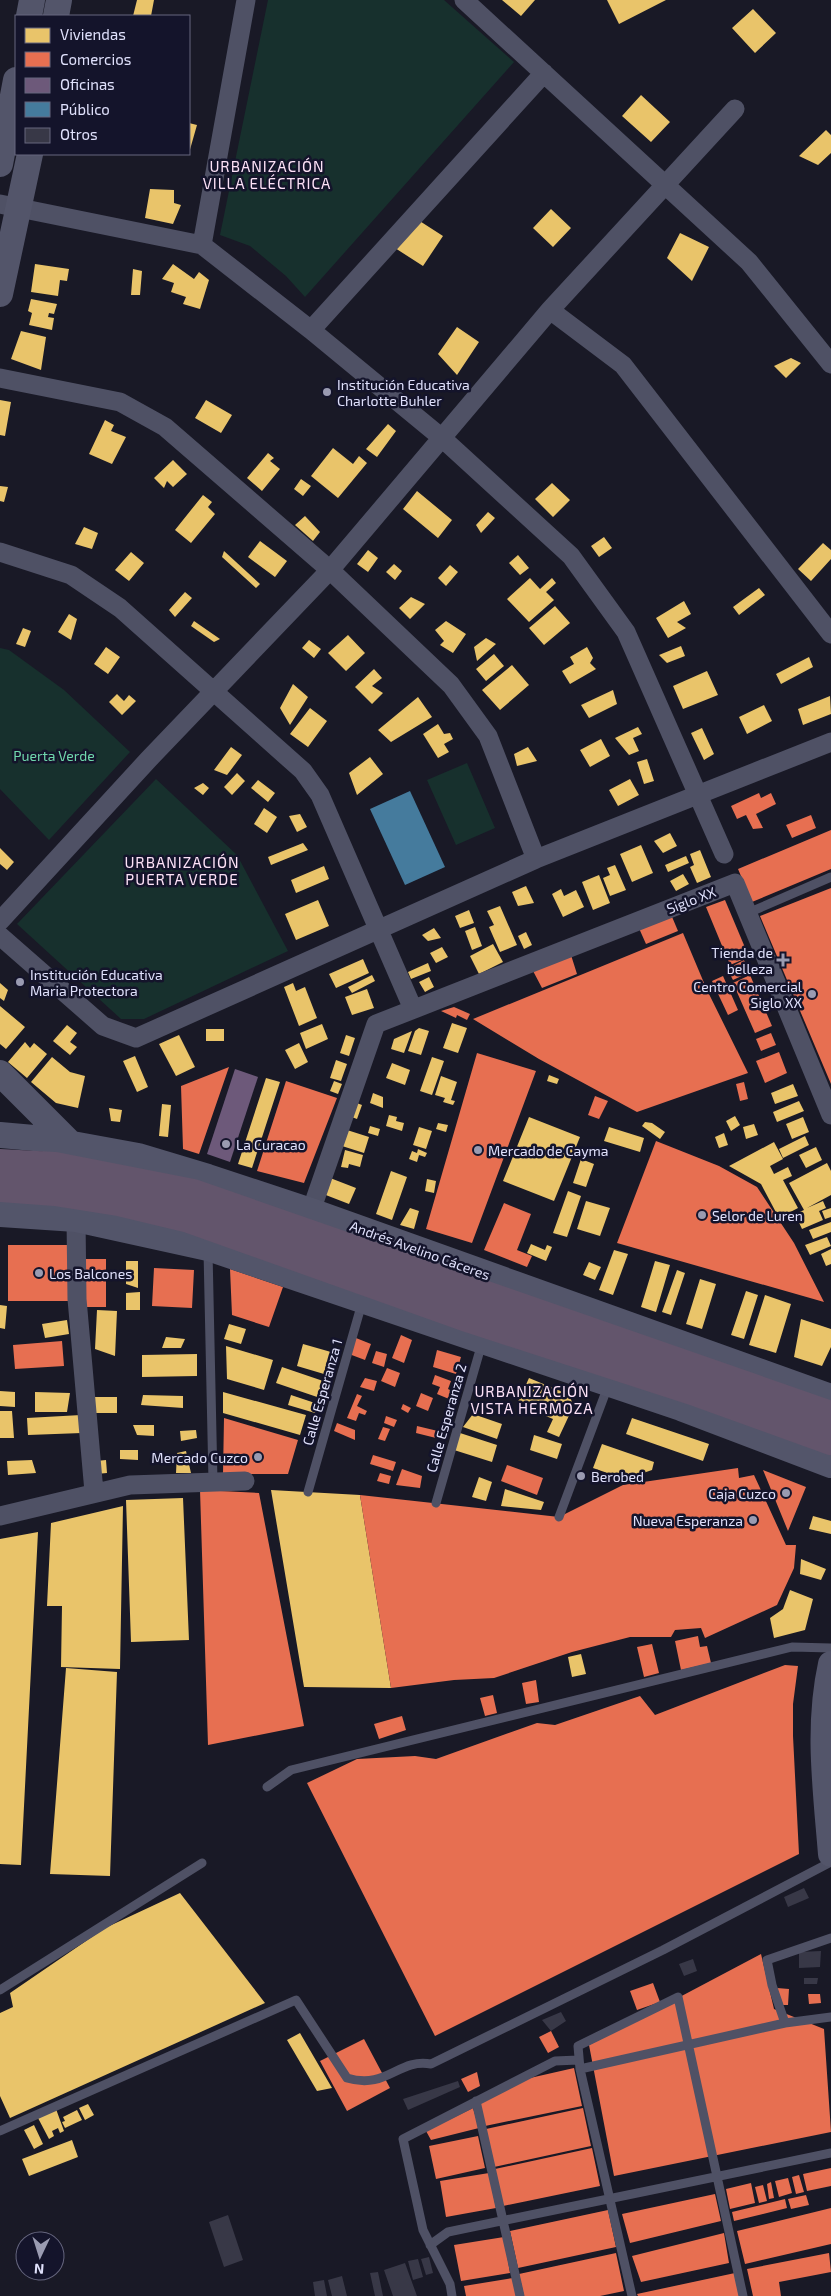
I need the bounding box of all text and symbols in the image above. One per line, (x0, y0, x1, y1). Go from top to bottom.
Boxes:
legend (15, 15, 190, 155)
text: Viviendas (60, 25, 126, 43)
text: Comercios (60, 50, 131, 68)
text: Oficinas (60, 75, 115, 93)
text: Público (60, 100, 110, 118)
text: Otros (60, 125, 98, 143)
district label: URBANIZACIÓN VILLA ELÉCTRICA (203, 157, 331, 192)
place label: Institución Educativa Charlotte Buhler (337, 376, 470, 409)
marker: Institución Educativa Charlotte Buhler (321, 386, 333, 398)
park label: Puerta Verde (13, 747, 95, 764)
district label: URBANIZACIÓN PUERTA VERDE (124, 853, 240, 888)
street label: Siglo XX (664, 883, 718, 917)
place label: Tienda de belleza (711, 944, 773, 977)
marker: Tienda de belleza (777, 954, 789, 966)
place label: Institución Educativa Maria Protectora (30, 966, 163, 999)
marker: Institución Educativa Maria Protectora (14, 976, 26, 988)
place label: Centro Comercial Siglo XX (693, 978, 803, 1011)
marker: Centro Comercial Siglo XX (806, 988, 818, 1000)
place label: La Curacao (236, 1136, 306, 1153)
marker: La Curacao (220, 1138, 232, 1150)
place label: Mercado de Cayma (488, 1142, 609, 1159)
marker: Mercado de Cayma (472, 1144, 484, 1156)
place label: Selor de Luren (712, 1207, 803, 1224)
marker: Selor de Luren (696, 1209, 708, 1221)
street label: Andrés Avelino Cáceres (348, 1217, 492, 1283)
place label: Los Balcones (49, 1265, 132, 1282)
marker: Los Balcones (33, 1267, 45, 1279)
street label: Calle Esperanza 1 (299, 1337, 345, 1447)
street label: Calle Esperanza 2 (422, 1361, 470, 1474)
district label: URBANIZACIÓN VISTA HERMOZA (470, 1382, 594, 1417)
place label: Mercado Cuzco (151, 1449, 248, 1466)
marker: Mercado Cuzco (252, 1451, 264, 1463)
place label: Berobed (591, 1468, 644, 1485)
marker: Berobed (575, 1470, 587, 1482)
place label: Caja Cuzco (708, 1485, 776, 1502)
marker: Caja Cuzco (780, 1487, 792, 1499)
place label: Nueva Esperanza (633, 1512, 743, 1529)
marker: Nueva Esperanza (747, 1514, 759, 1526)
north arrow (15, 2231, 65, 2281)
text: N (33, 2261, 45, 2278)

